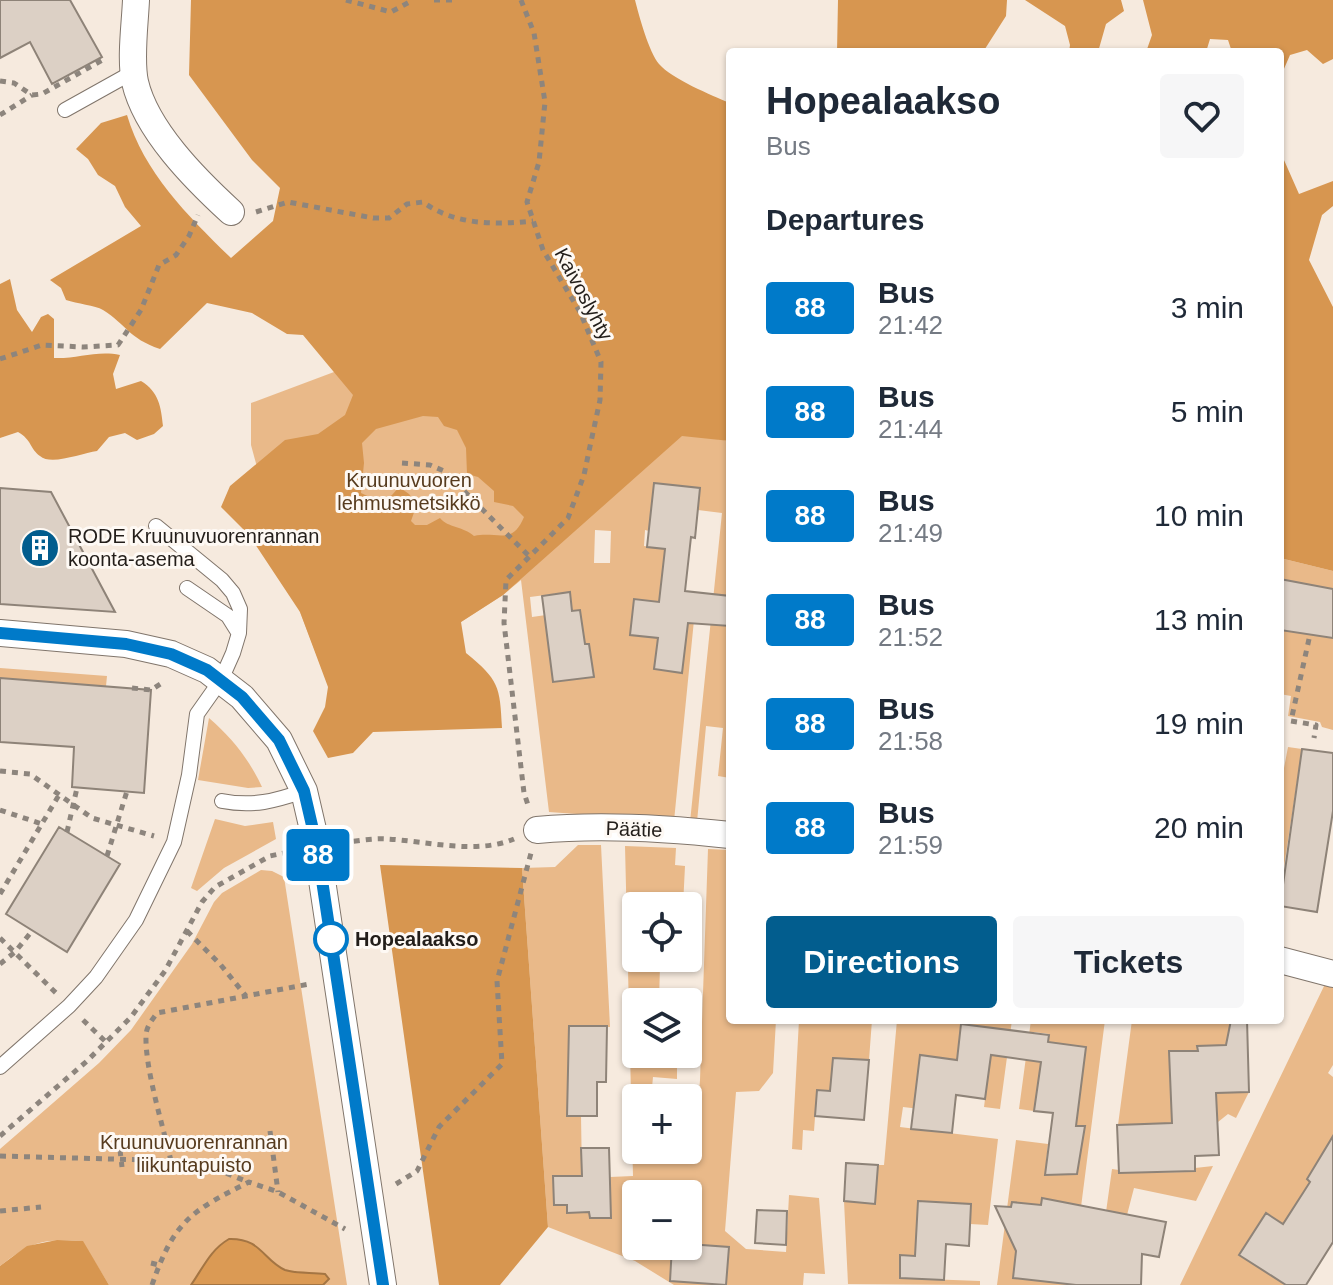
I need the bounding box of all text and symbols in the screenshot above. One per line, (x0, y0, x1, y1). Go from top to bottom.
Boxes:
button: heart (1160, 74, 1244, 158)
text: Hopealaakso (766, 80, 1000, 122)
text: Bus (766, 131, 811, 161)
text: Departures (766, 203, 924, 236)
street label: Kaivoslyhty (551, 244, 617, 344)
text: Bus (878, 276, 935, 309)
text: 3 min (1171, 291, 1244, 324)
text: 88 (794, 292, 826, 323)
text: 21:42 (878, 310, 943, 340)
text: Bus (878, 380, 935, 413)
text: 5 min (1171, 395, 1244, 428)
text: 88 (794, 396, 826, 427)
text: 21:44 (878, 414, 943, 444)
park label: Kruunuvuoren lehmusmetsikkö (337, 469, 481, 514)
text: Bus (878, 484, 935, 517)
text: 10 min (1154, 499, 1244, 532)
text: 88 (794, 500, 826, 531)
text: 21:49 (878, 518, 943, 548)
place label: RODE Kruunuvuorenrannan koonta-asema (68, 525, 319, 570)
building icon: RODE Kruunuvuorenrannan koonta-asema (19, 527, 61, 569)
text: Bus (878, 588, 935, 621)
text: 13 min (1154, 603, 1244, 636)
text: 88 (794, 604, 826, 635)
text: 21:52 (878, 622, 943, 652)
text: Bus (878, 692, 935, 725)
text: 19 min (1154, 707, 1244, 740)
text: 88 (794, 708, 826, 739)
text: 21:58 (878, 726, 943, 756)
text: Bus (878, 796, 935, 829)
text: 20 min (1154, 811, 1244, 844)
text: 88 (794, 812, 826, 843)
street label: Päätie (605, 817, 663, 841)
line badge: 88 (282, 829, 354, 881)
text: 21:59 (878, 830, 943, 860)
text: 88 (302, 839, 334, 870)
map controls (622, 892, 702, 1260)
button: locate (622, 892, 702, 972)
button: Directions (766, 916, 997, 1008)
button: Tickets (1013, 916, 1244, 1008)
marker: Hopealaakso (314, 922, 348, 956)
place label: Hopealaakso (355, 928, 478, 950)
button: layers (622, 988, 702, 1068)
button: + (622, 1084, 702, 1164)
park label: Kruunuvuorenrannan liikuntapuisto (100, 1131, 288, 1176)
button: − (622, 1180, 702, 1260)

